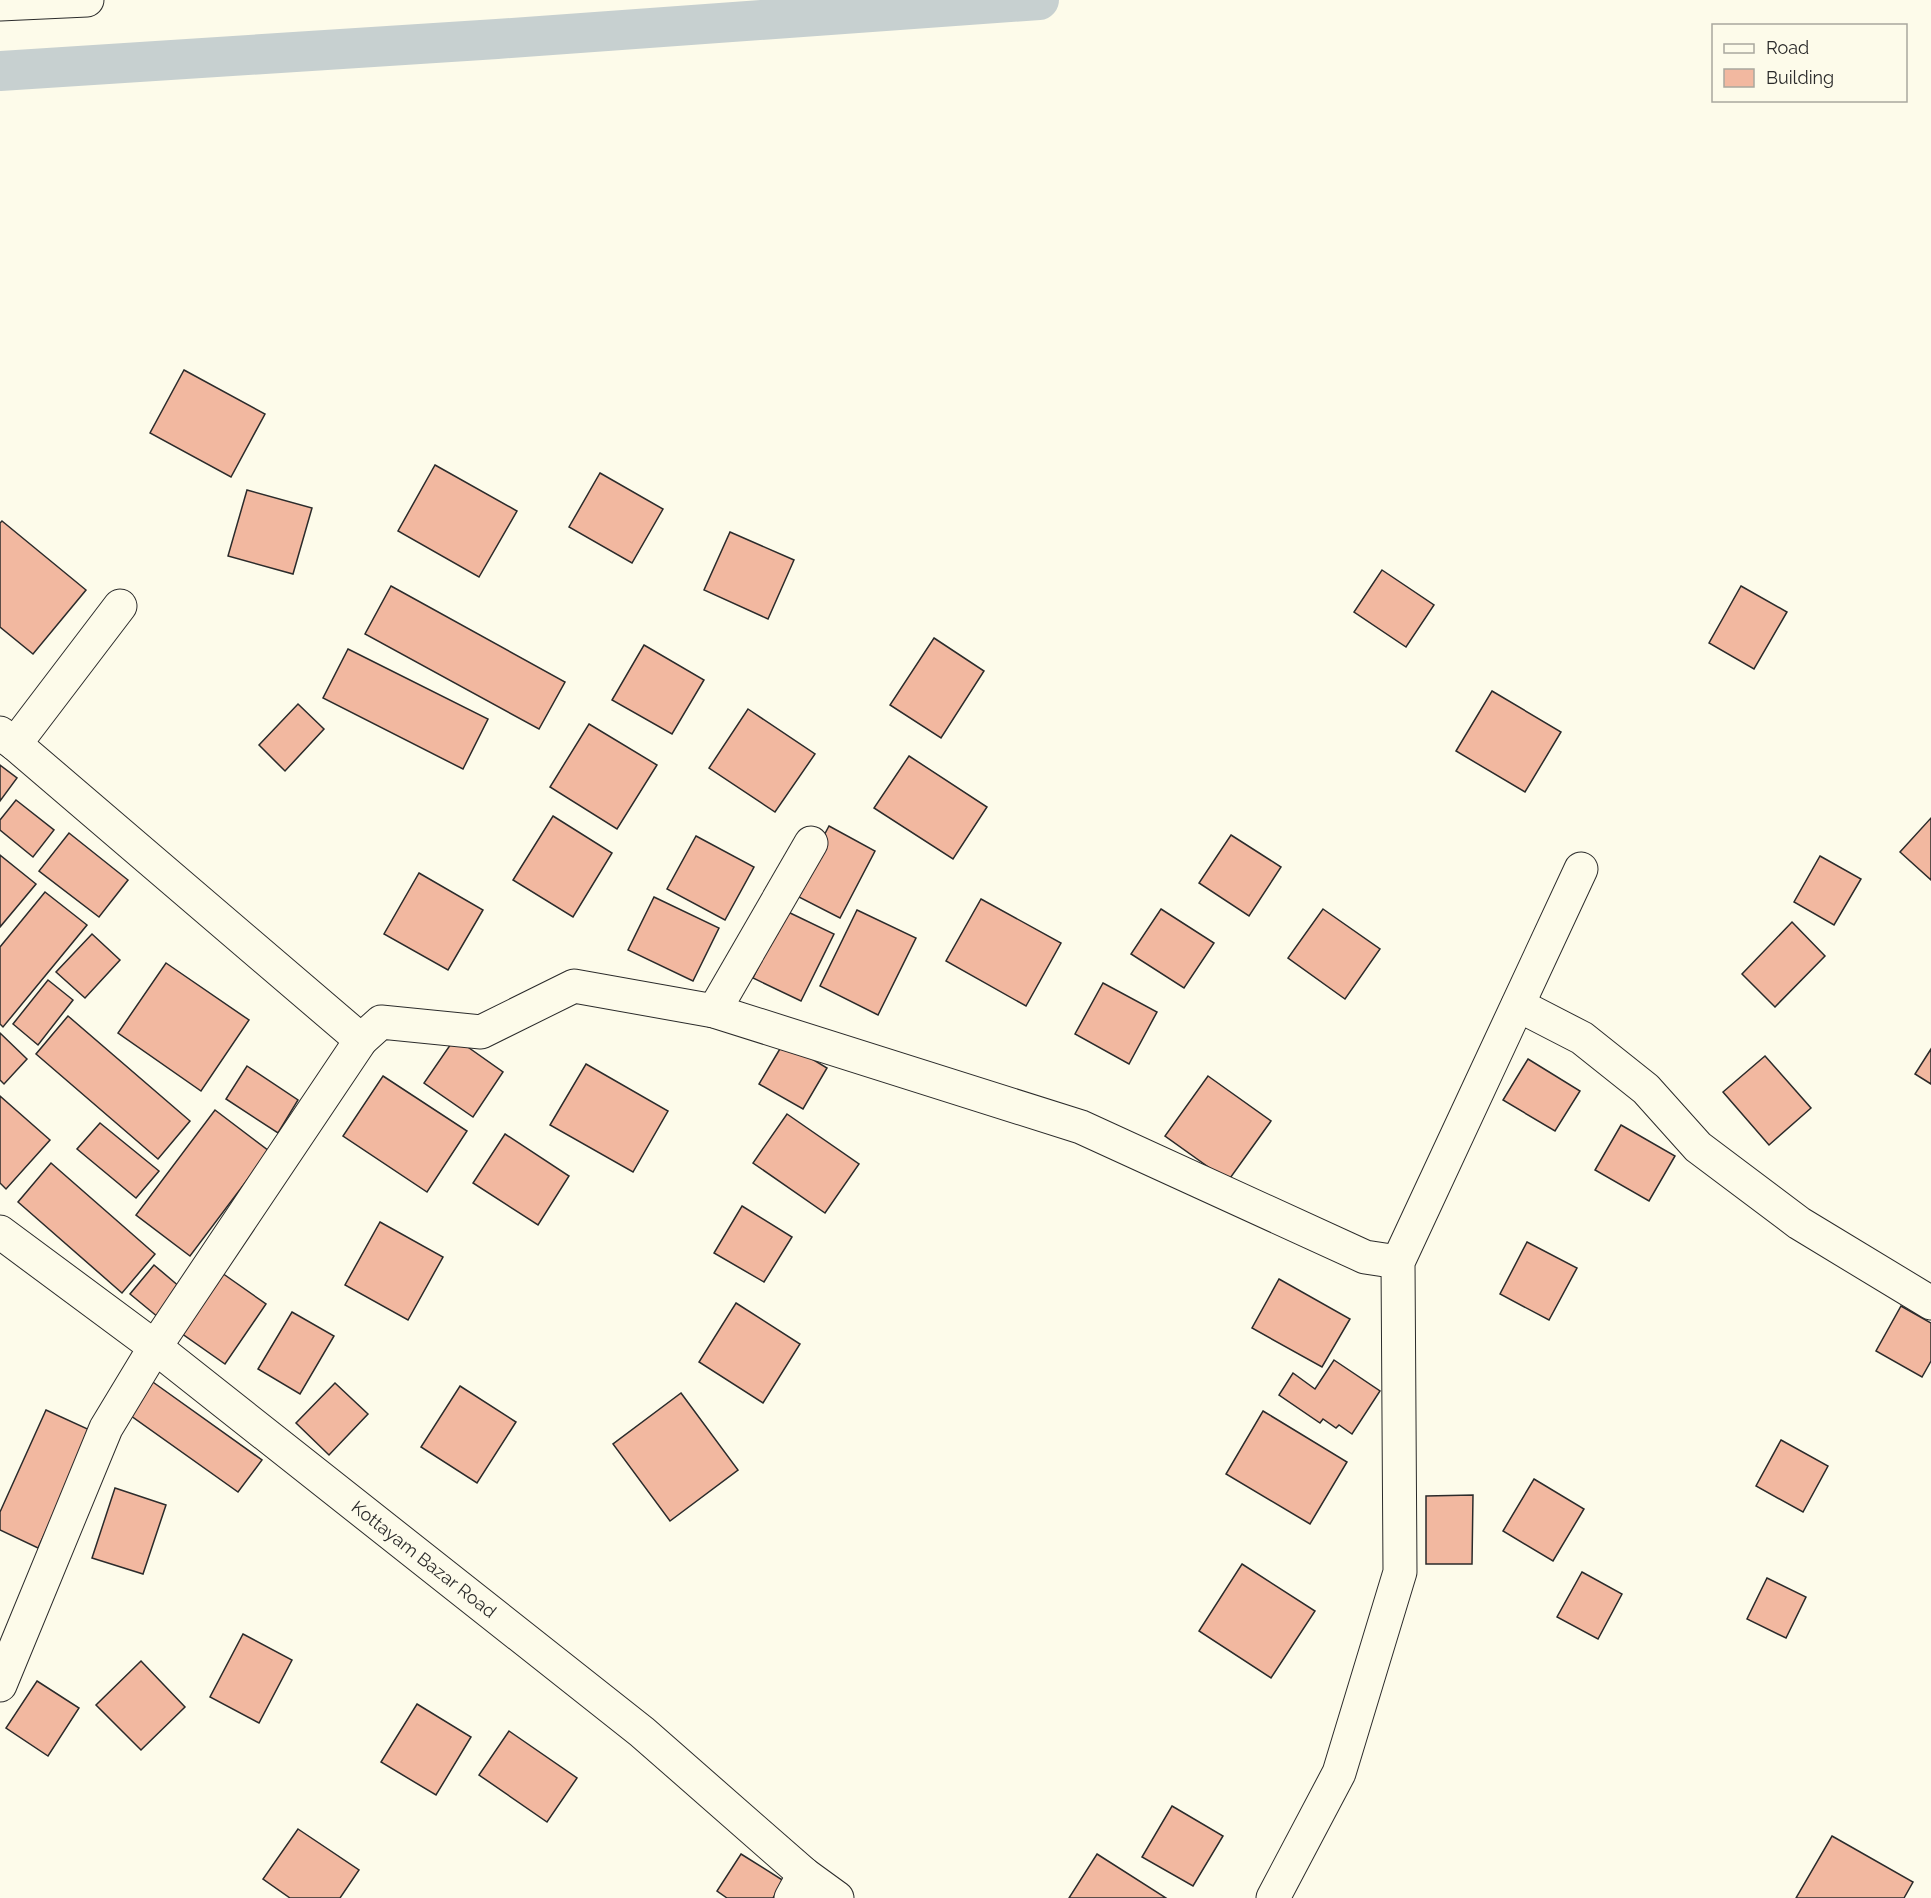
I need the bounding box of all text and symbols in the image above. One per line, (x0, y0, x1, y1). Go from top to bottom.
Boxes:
legend (1712, 24, 1907, 102)
text: Road (1766, 37, 1809, 58)
text: Building (1766, 67, 1834, 88)
street label: Kottayam Bazar Road (347, 1496, 501, 1622)

